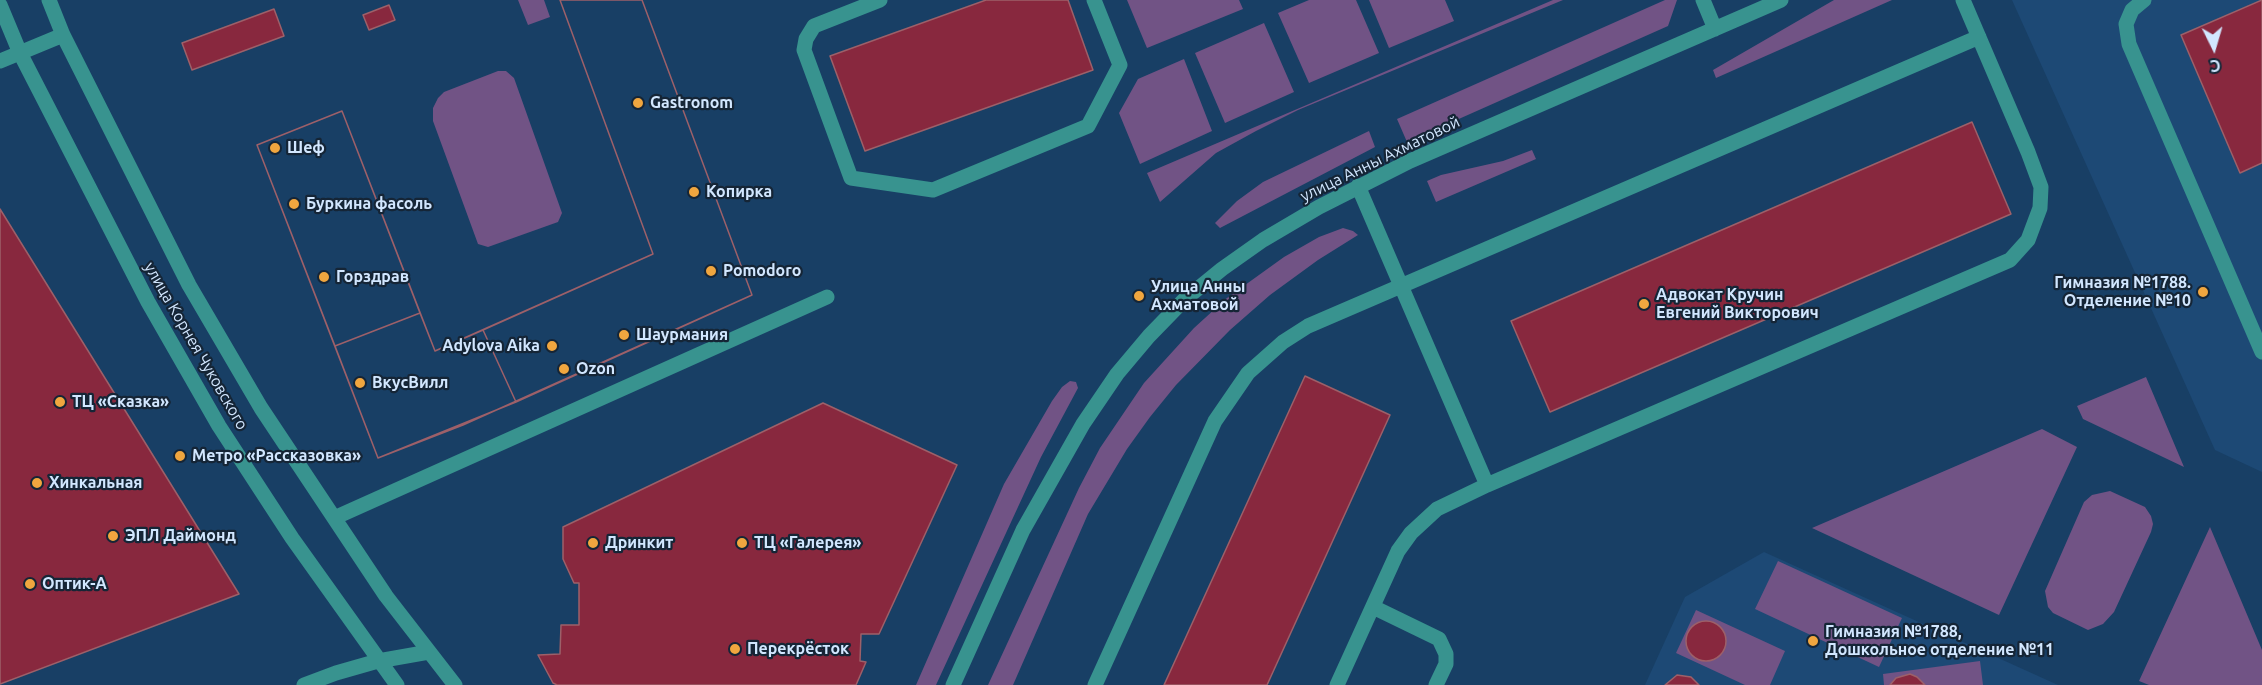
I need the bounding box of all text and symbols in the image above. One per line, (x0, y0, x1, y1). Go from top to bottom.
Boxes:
north arrow (2184, 18, 2244, 78)
text: С (2210, 57, 2221, 75)
place label: Gastronom (650, 93, 733, 113)
marker: Gastronom (631, 96, 645, 110)
street label: улица Анны Ахматовой (1297, 112, 1463, 206)
place label: Шеф (287, 138, 325, 158)
marker: Шеф (268, 141, 282, 155)
place label: Копирка (706, 182, 772, 202)
marker: Копирка (687, 185, 701, 199)
place label: Буркина фасоль (306, 194, 432, 214)
marker: Буркина фасоль (287, 197, 301, 211)
street label: улица Корнея Чуковского (140, 259, 252, 433)
place label: Pomodoro (723, 261, 801, 281)
marker: Pomodoro (704, 264, 718, 278)
place label: Горздрав (336, 267, 409, 287)
marker: Горздрав (317, 270, 331, 284)
place label: Гимназия №1788. Отделение №10 (2054, 273, 2191, 311)
place label: Улица Анны Ахматовой (1151, 277, 1245, 315)
place label: Адвокат Кручин Евгений Викторович (1656, 285, 1819, 323)
marker: Гимназия №1788. Отделение №10 (2196, 285, 2210, 299)
marker: Улица Анны Ахматовой (1132, 289, 1146, 303)
marker: Адвокат Кручин Евгений Викторович (1637, 297, 1651, 311)
place label: Шаурмания (636, 325, 728, 345)
marker: Шаурмания (617, 328, 631, 342)
place label: Adylova Aika (442, 336, 540, 356)
marker: Adylova Aika (545, 339, 559, 353)
place label: Ozon (576, 359, 615, 379)
marker: Ozon (557, 362, 571, 376)
place label: ВкусВилл (372, 373, 448, 393)
marker: ВкусВилл (353, 376, 367, 390)
place label: ТЦ «Сказка» (72, 392, 169, 412)
marker: ТЦ «Сказка» (53, 395, 67, 409)
place label: Метро «Рассказовка» (192, 446, 361, 466)
marker: Метро «Рассказовка» (173, 449, 187, 463)
place label: Хинкальная (49, 473, 142, 493)
marker: Хинкальная (30, 476, 44, 490)
place label: ЭПЛ Даймонд (125, 526, 236, 546)
marker: ЭПЛ Даймонд (106, 529, 120, 543)
place label: Дринкит (605, 533, 673, 553)
place label: ТЦ «Галерея» (754, 533, 861, 553)
marker: Дринкит (586, 536, 600, 550)
marker: ТЦ «Галерея» (735, 536, 749, 550)
place label: Оптик-А (42, 574, 107, 594)
marker: Оптик-А (23, 577, 37, 591)
place label: Гимназия №1788, Дошкольное отделение №11 (1825, 622, 2054, 660)
marker: Гимназия №1788, Дошкольное отделение №11 (1806, 634, 1820, 648)
place label: Перекрёсток (747, 639, 849, 659)
marker: Перекрёсток (728, 642, 742, 656)

